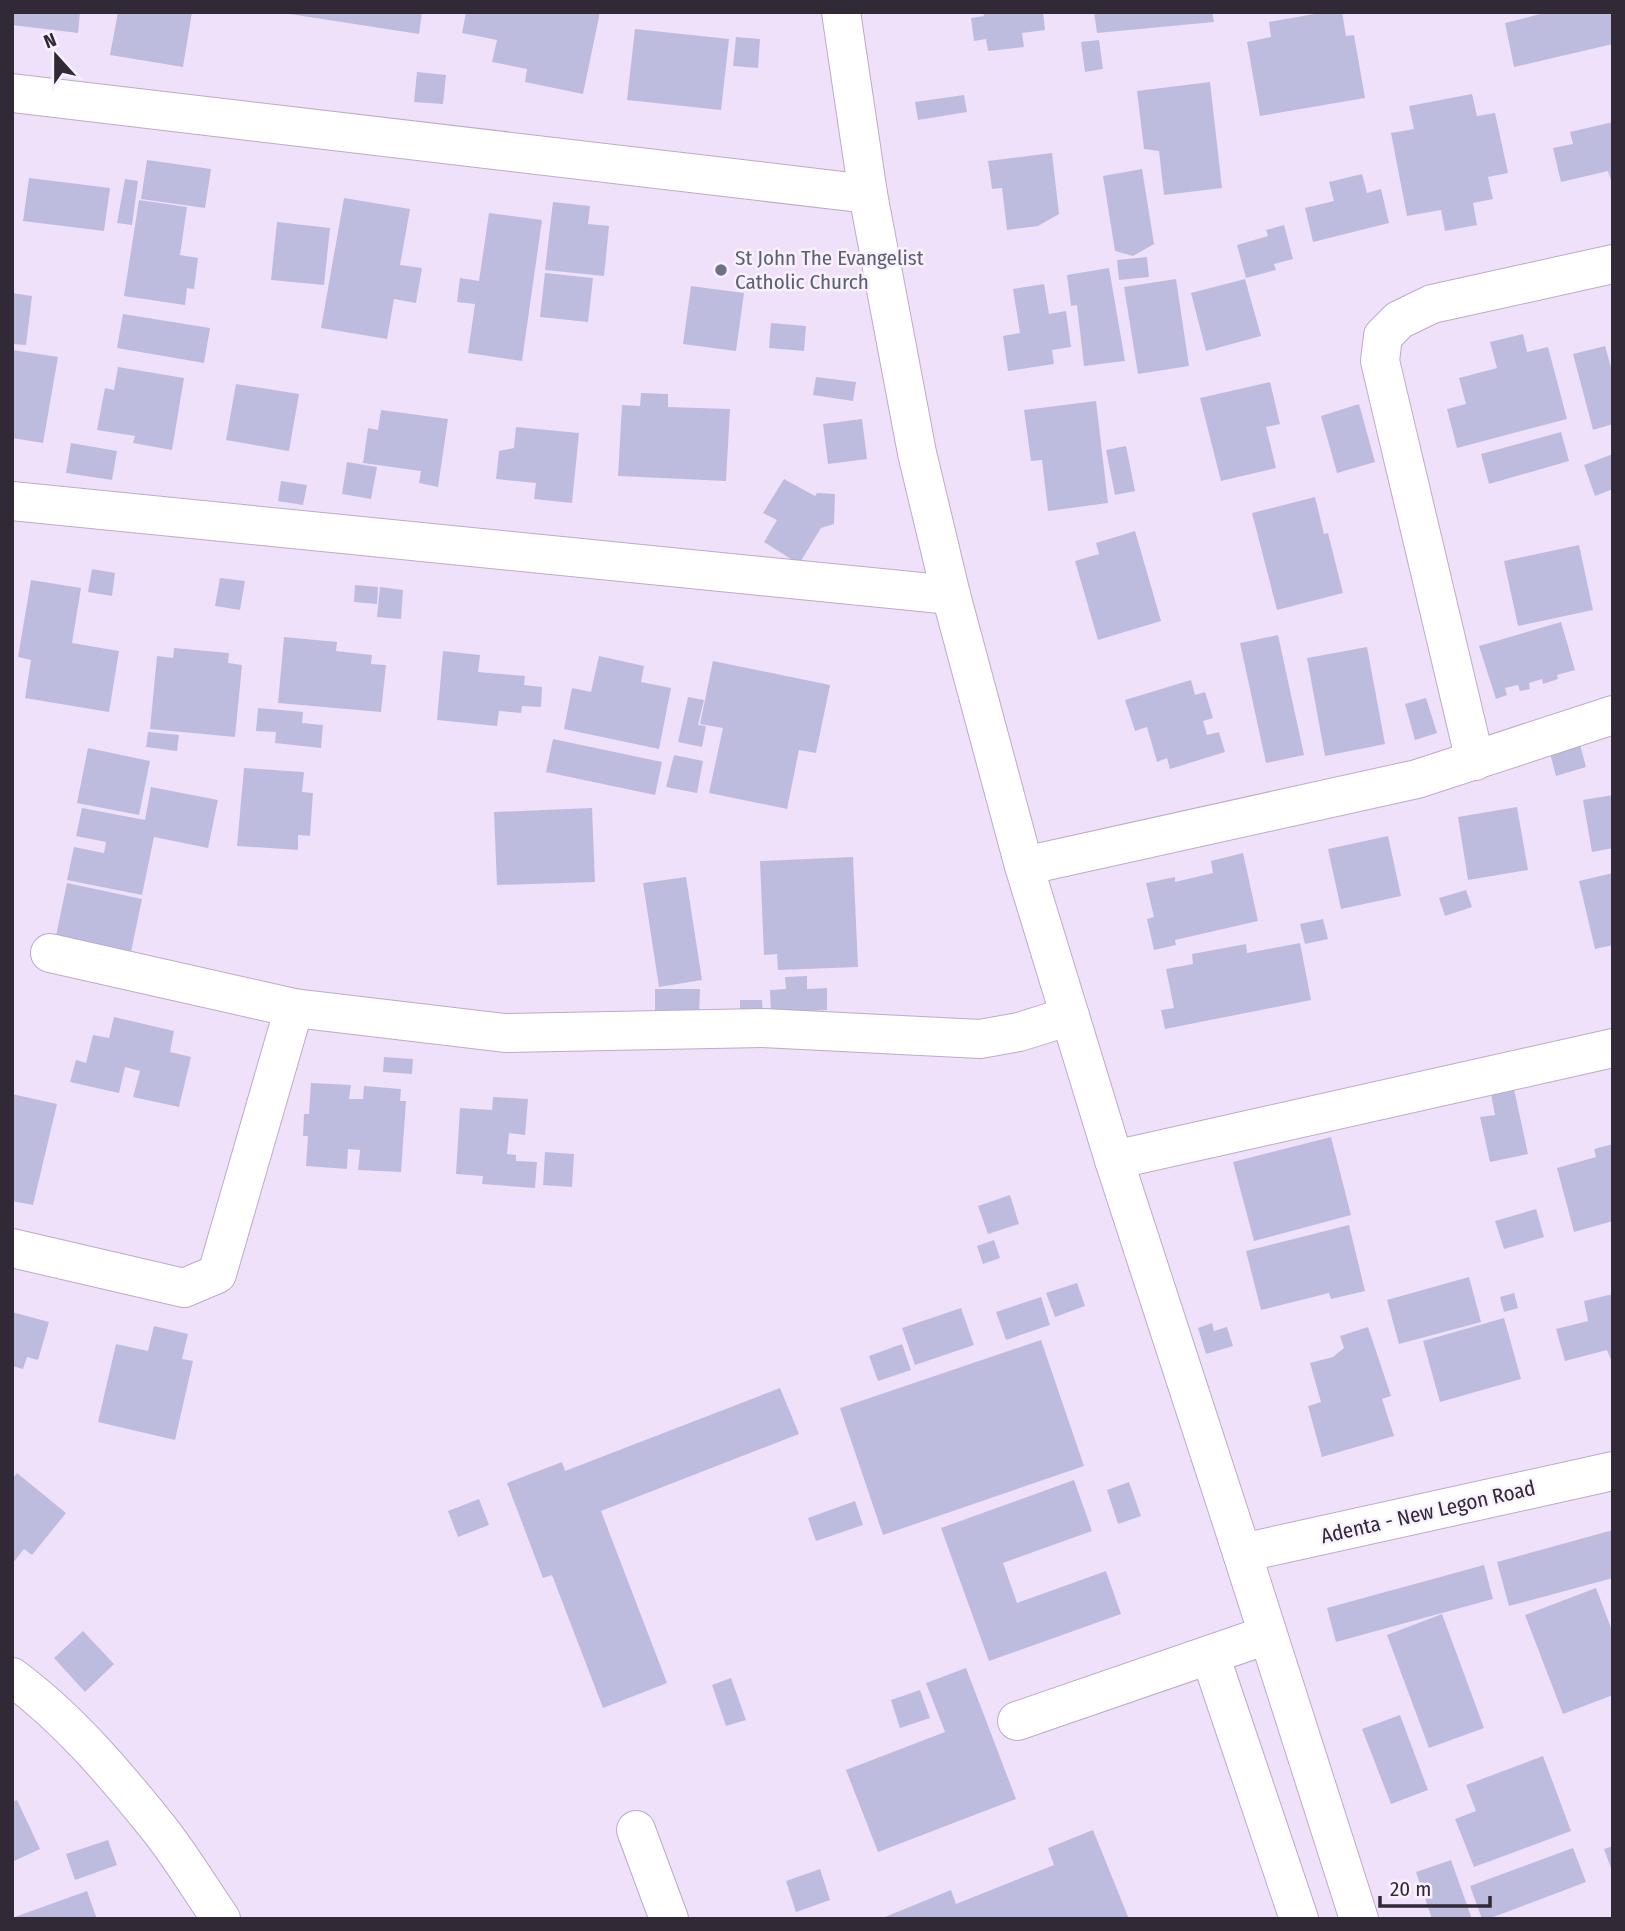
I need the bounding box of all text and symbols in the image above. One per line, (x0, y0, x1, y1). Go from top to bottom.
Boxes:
north arrow (21, 21, 91, 91)
text: N (41, 28, 60, 53)
place label: St John The Evangelist Catholic Church (735, 245, 924, 295)
marker: St John The Evangelist Catholic Church (713, 262, 729, 278)
street label: Adenta - New Legon Road (1318, 1475, 1538, 1549)
scale bar (1380, 1864, 1490, 1908)
text: 20 m (1390, 1876, 1431, 1902)

